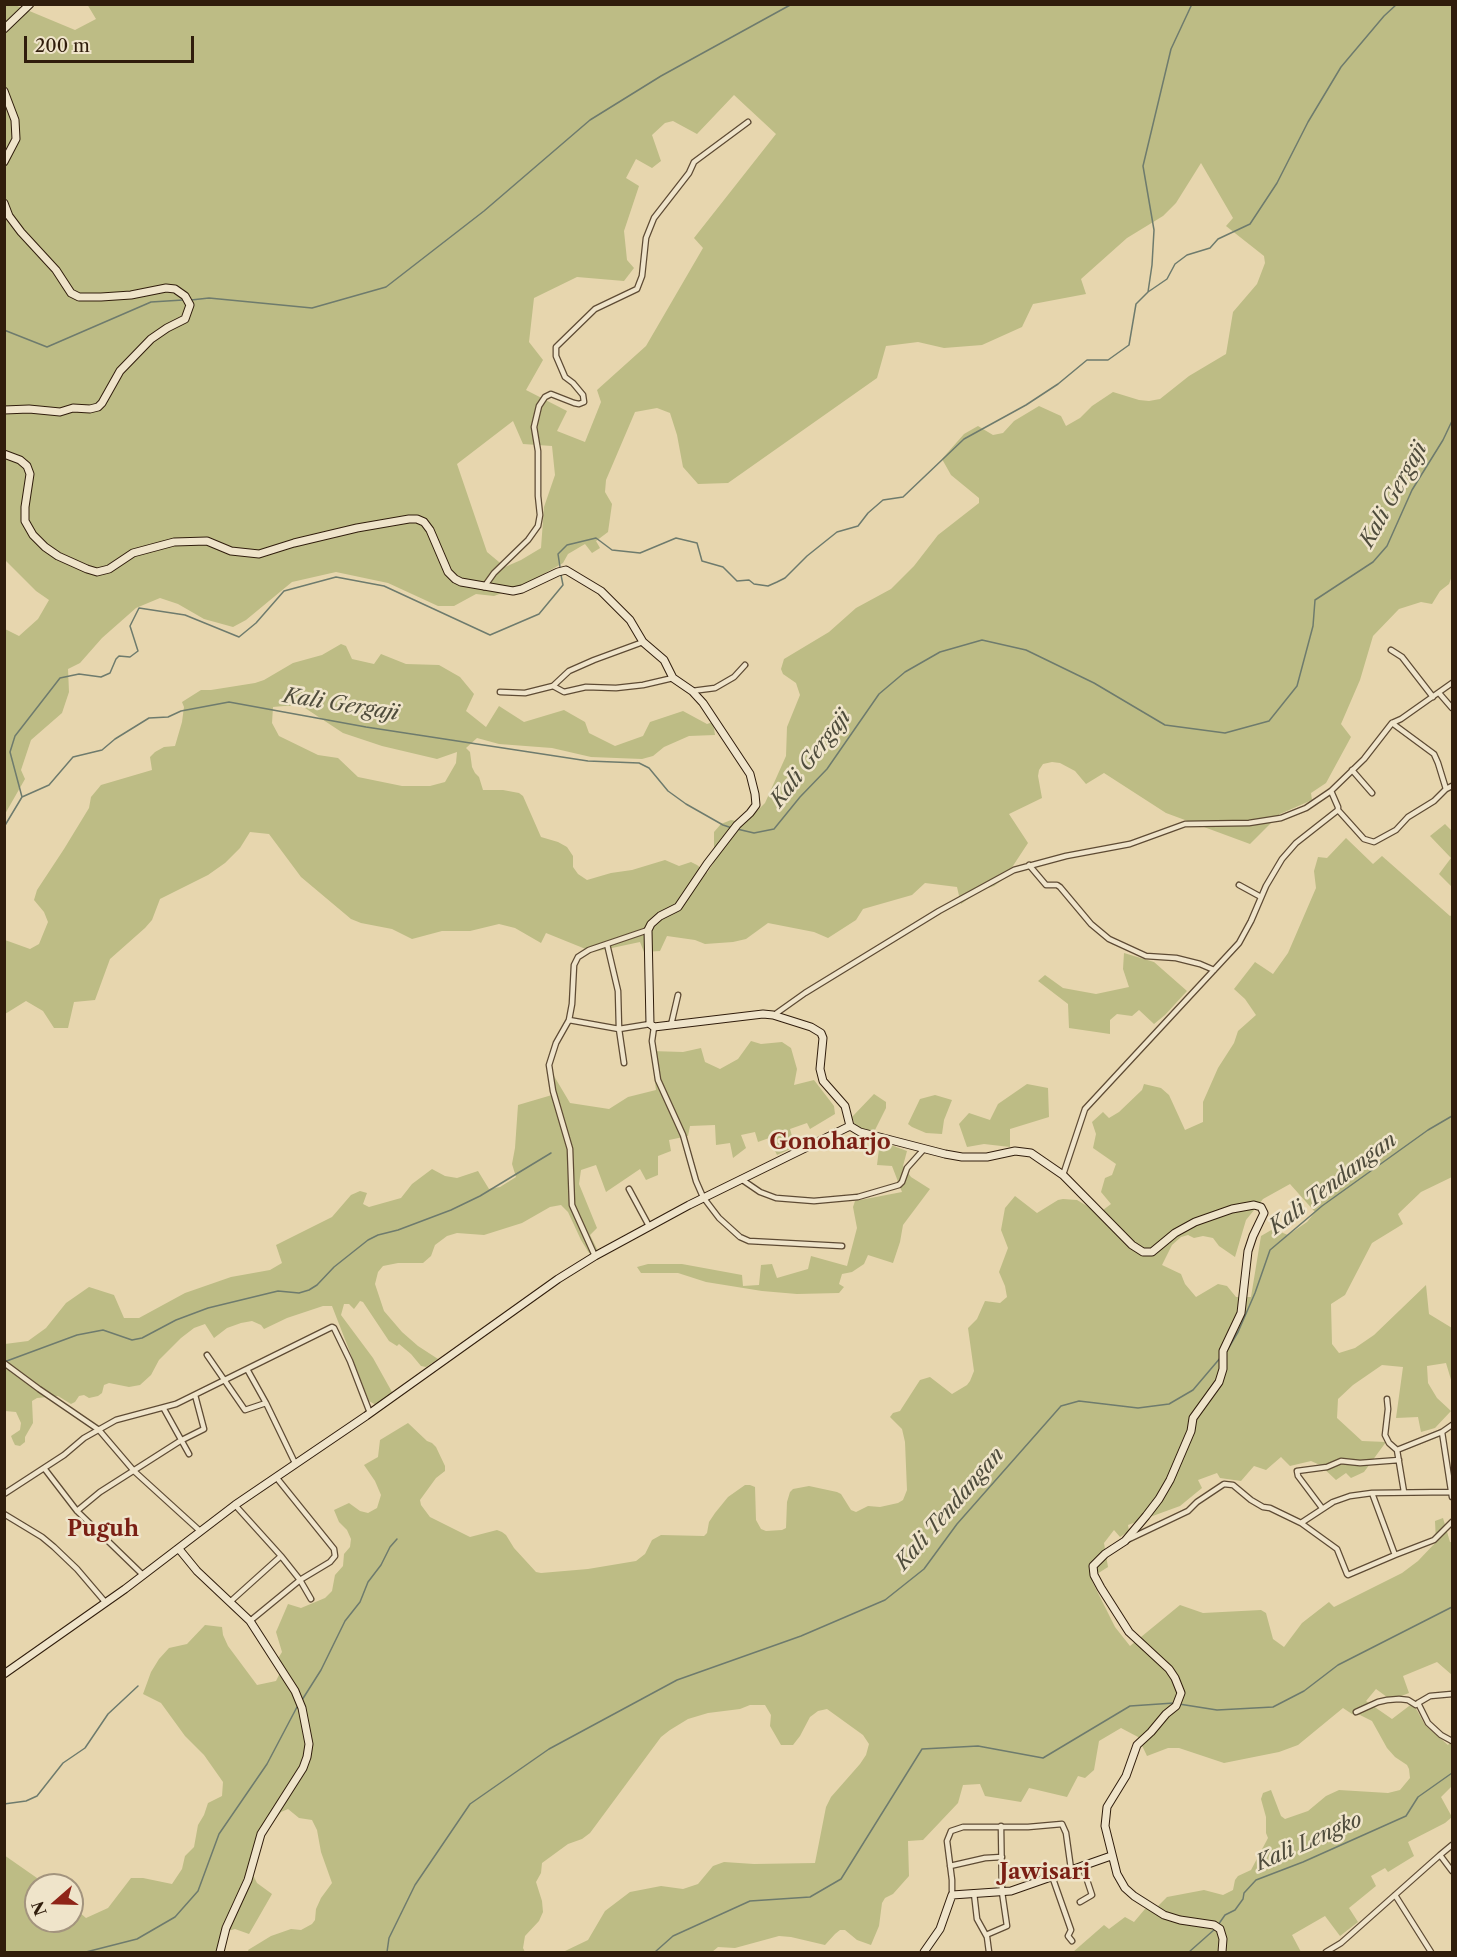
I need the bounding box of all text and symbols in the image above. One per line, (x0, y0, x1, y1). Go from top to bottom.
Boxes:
scale bar (27, 24, 196, 62)
text: 200 m (35, 35, 90, 57)
water label: Kali Gergaji (1355, 438, 1433, 552)
water label: Kali Gergaji (282, 683, 400, 727)
water label: Kali Gergaji (765, 705, 857, 813)
water label: Kali Tendangan (1264, 1128, 1402, 1240)
district label: Gonoharjo (769, 1130, 891, 1156)
water label: Kali Tendangan (890, 1443, 1010, 1575)
district label: Puguh (67, 1517, 139, 1543)
water label: Kali Lengko (1252, 1807, 1366, 1877)
district label: Jawisari (1000, 1860, 1090, 1886)
north arrow (24, 1873, 84, 1933)
text: N (27, 1899, 51, 1918)

